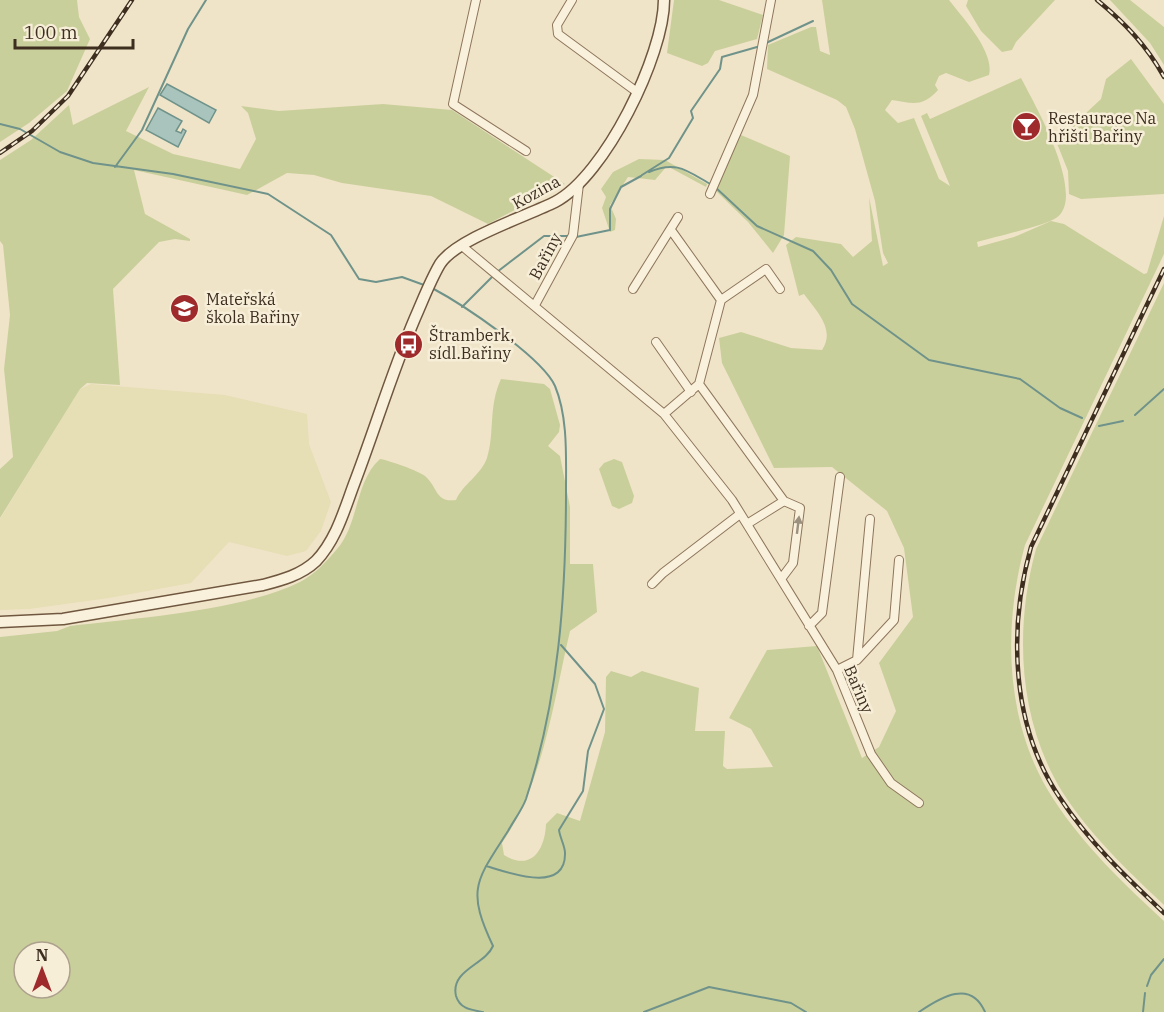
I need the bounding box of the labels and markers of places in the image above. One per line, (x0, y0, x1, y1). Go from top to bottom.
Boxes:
place label: Restaurace Na hřišti Bařiny (1048, 108, 1157, 146)
bar icon: Restaurace Na hřišti Bařiny (1011, 111, 1043, 143)
place label: Mateřská škola Bařiny (206, 289, 300, 327)
school or university icon: Mateřská škola Bařiny (169, 292, 201, 324)
place label: Štramberk, sídl.Bařiny (429, 324, 514, 363)
bus stop icon: Štramberk, sídl.Bařiny (392, 328, 424, 360)

